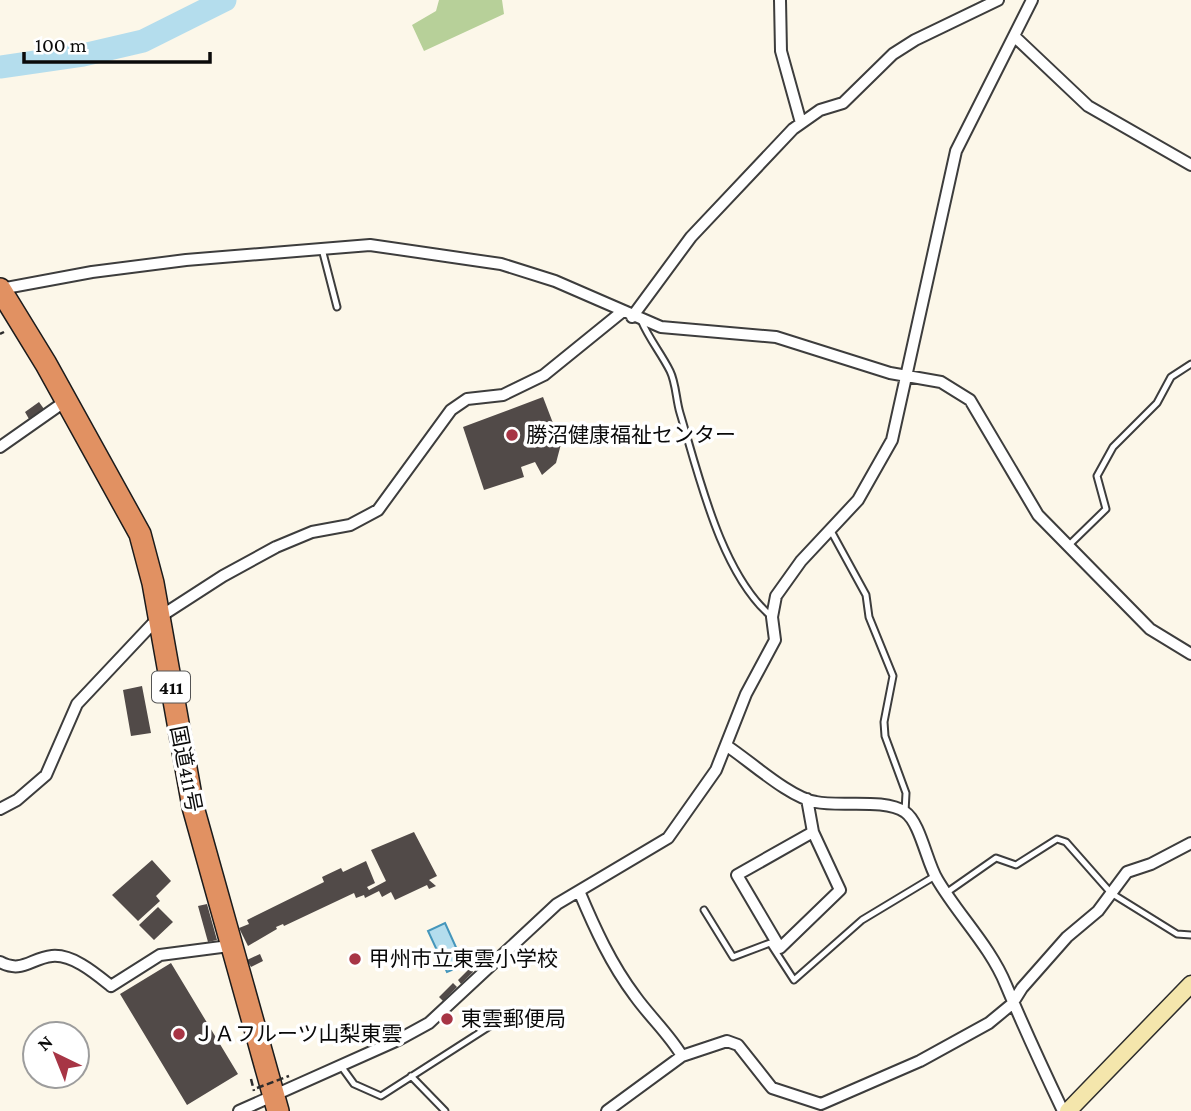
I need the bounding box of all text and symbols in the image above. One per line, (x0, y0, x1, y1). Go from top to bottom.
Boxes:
scale bar (24, 21, 210, 65)
text: 100 m (35, 33, 87, 57)
place label: 勝沼健康福祉センター (526, 423, 736, 447)
marker: 勝沼健康福祉センター (504, 427, 520, 443)
road number: 411 (152, 672, 190, 702)
street label: 国道411号 (166, 724, 206, 814)
place label: 甲州市立東雲小学校 (369, 947, 558, 971)
marker: 甲州市立東雲小学校 (347, 951, 363, 967)
place label: 東雲郵便局 (461, 1007, 566, 1031)
marker: 東雲郵便局 (439, 1011, 455, 1027)
north arrow (21, 1020, 91, 1090)
place label: ＪＡフルーツ山梨東雲 (193, 1022, 403, 1046)
marker: ＪＡフルーツ山梨東雲 (171, 1026, 187, 1042)
text: N (33, 1031, 57, 1055)

